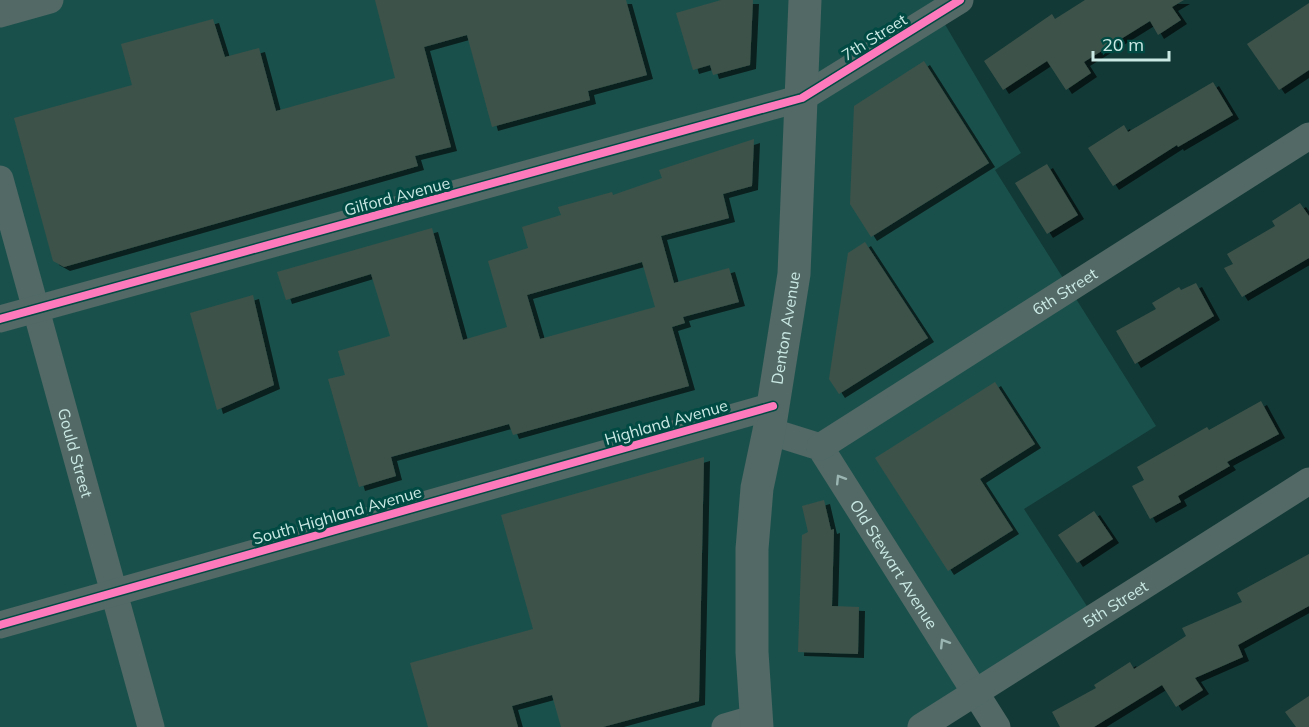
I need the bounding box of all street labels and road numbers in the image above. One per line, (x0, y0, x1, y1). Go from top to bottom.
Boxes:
street label: 7th Street (838, 9, 911, 65)
street label: Gilford Avenue (342, 172, 452, 220)
street label: 6th Street (1028, 263, 1101, 319)
street label: Denton Avenue (767, 270, 804, 386)
street label: Highland Avenue (602, 395, 730, 449)
street label: Gould Street (54, 406, 97, 500)
street label: South Highland Avenue (250, 481, 424, 549)
street label: Old Stewart Avenue (846, 496, 942, 633)
street label: 5th Street (1079, 576, 1152, 632)

